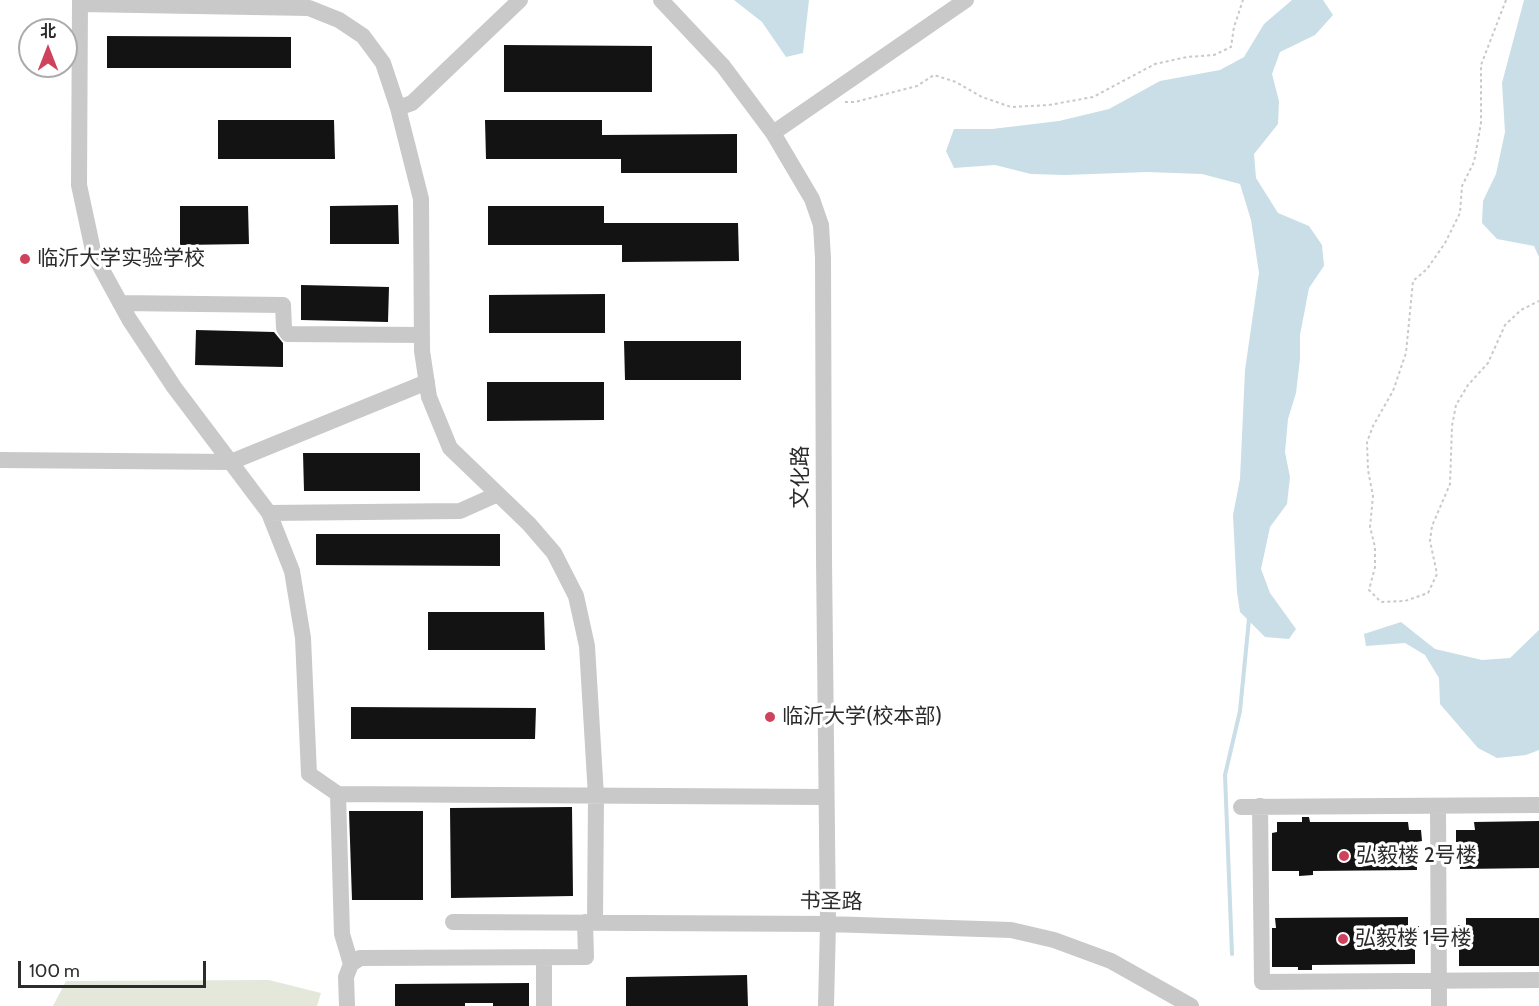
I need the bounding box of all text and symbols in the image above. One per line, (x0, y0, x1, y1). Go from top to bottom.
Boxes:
north arrow (18, 18, 78, 78)
text: 北 (40, 22, 56, 41)
place label: 临沂大学实验学校 (37, 246, 205, 272)
marker: 临沂大学实验学校 (18, 252, 32, 266)
street label: 文化路 (788, 446, 814, 508)
place label: 临沂大学(校本部) (782, 704, 942, 730)
marker: 临沂大学(校本部) (763, 710, 777, 724)
place label: 弘毅楼 2号楼 (1356, 843, 1477, 869)
marker: 弘毅楼 2号楼 (1337, 849, 1351, 863)
street label: 书圣路 (799, 889, 863, 915)
place label: 弘毅楼 1号楼 (1355, 926, 1472, 952)
marker: 弘毅楼 1号楼 (1336, 932, 1350, 946)
scale bar (21, 949, 208, 987)
text: 100 m (29, 960, 80, 982)

